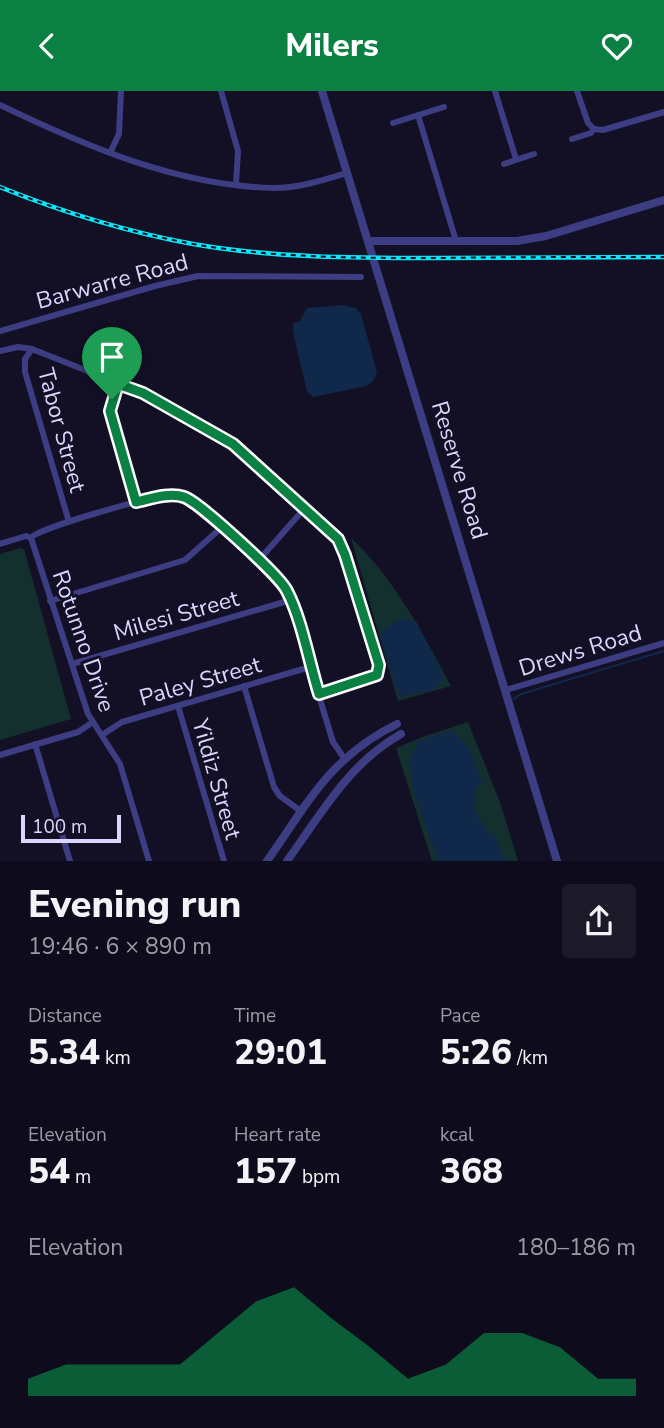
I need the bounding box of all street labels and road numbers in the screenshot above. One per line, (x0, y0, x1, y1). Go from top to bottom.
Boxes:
street label: Barwarre Road (33, 246, 191, 317)
street label: Tabor Street (30, 365, 93, 497)
street label: Reserve Road (424, 397, 495, 543)
street label: Rotunno Drive (45, 566, 122, 716)
street label: Milesi Street (110, 583, 243, 648)
street label: Drews Road (515, 617, 645, 684)
street label: Paley Street (136, 649, 266, 714)
street label: Yildiz Street (184, 714, 249, 844)

